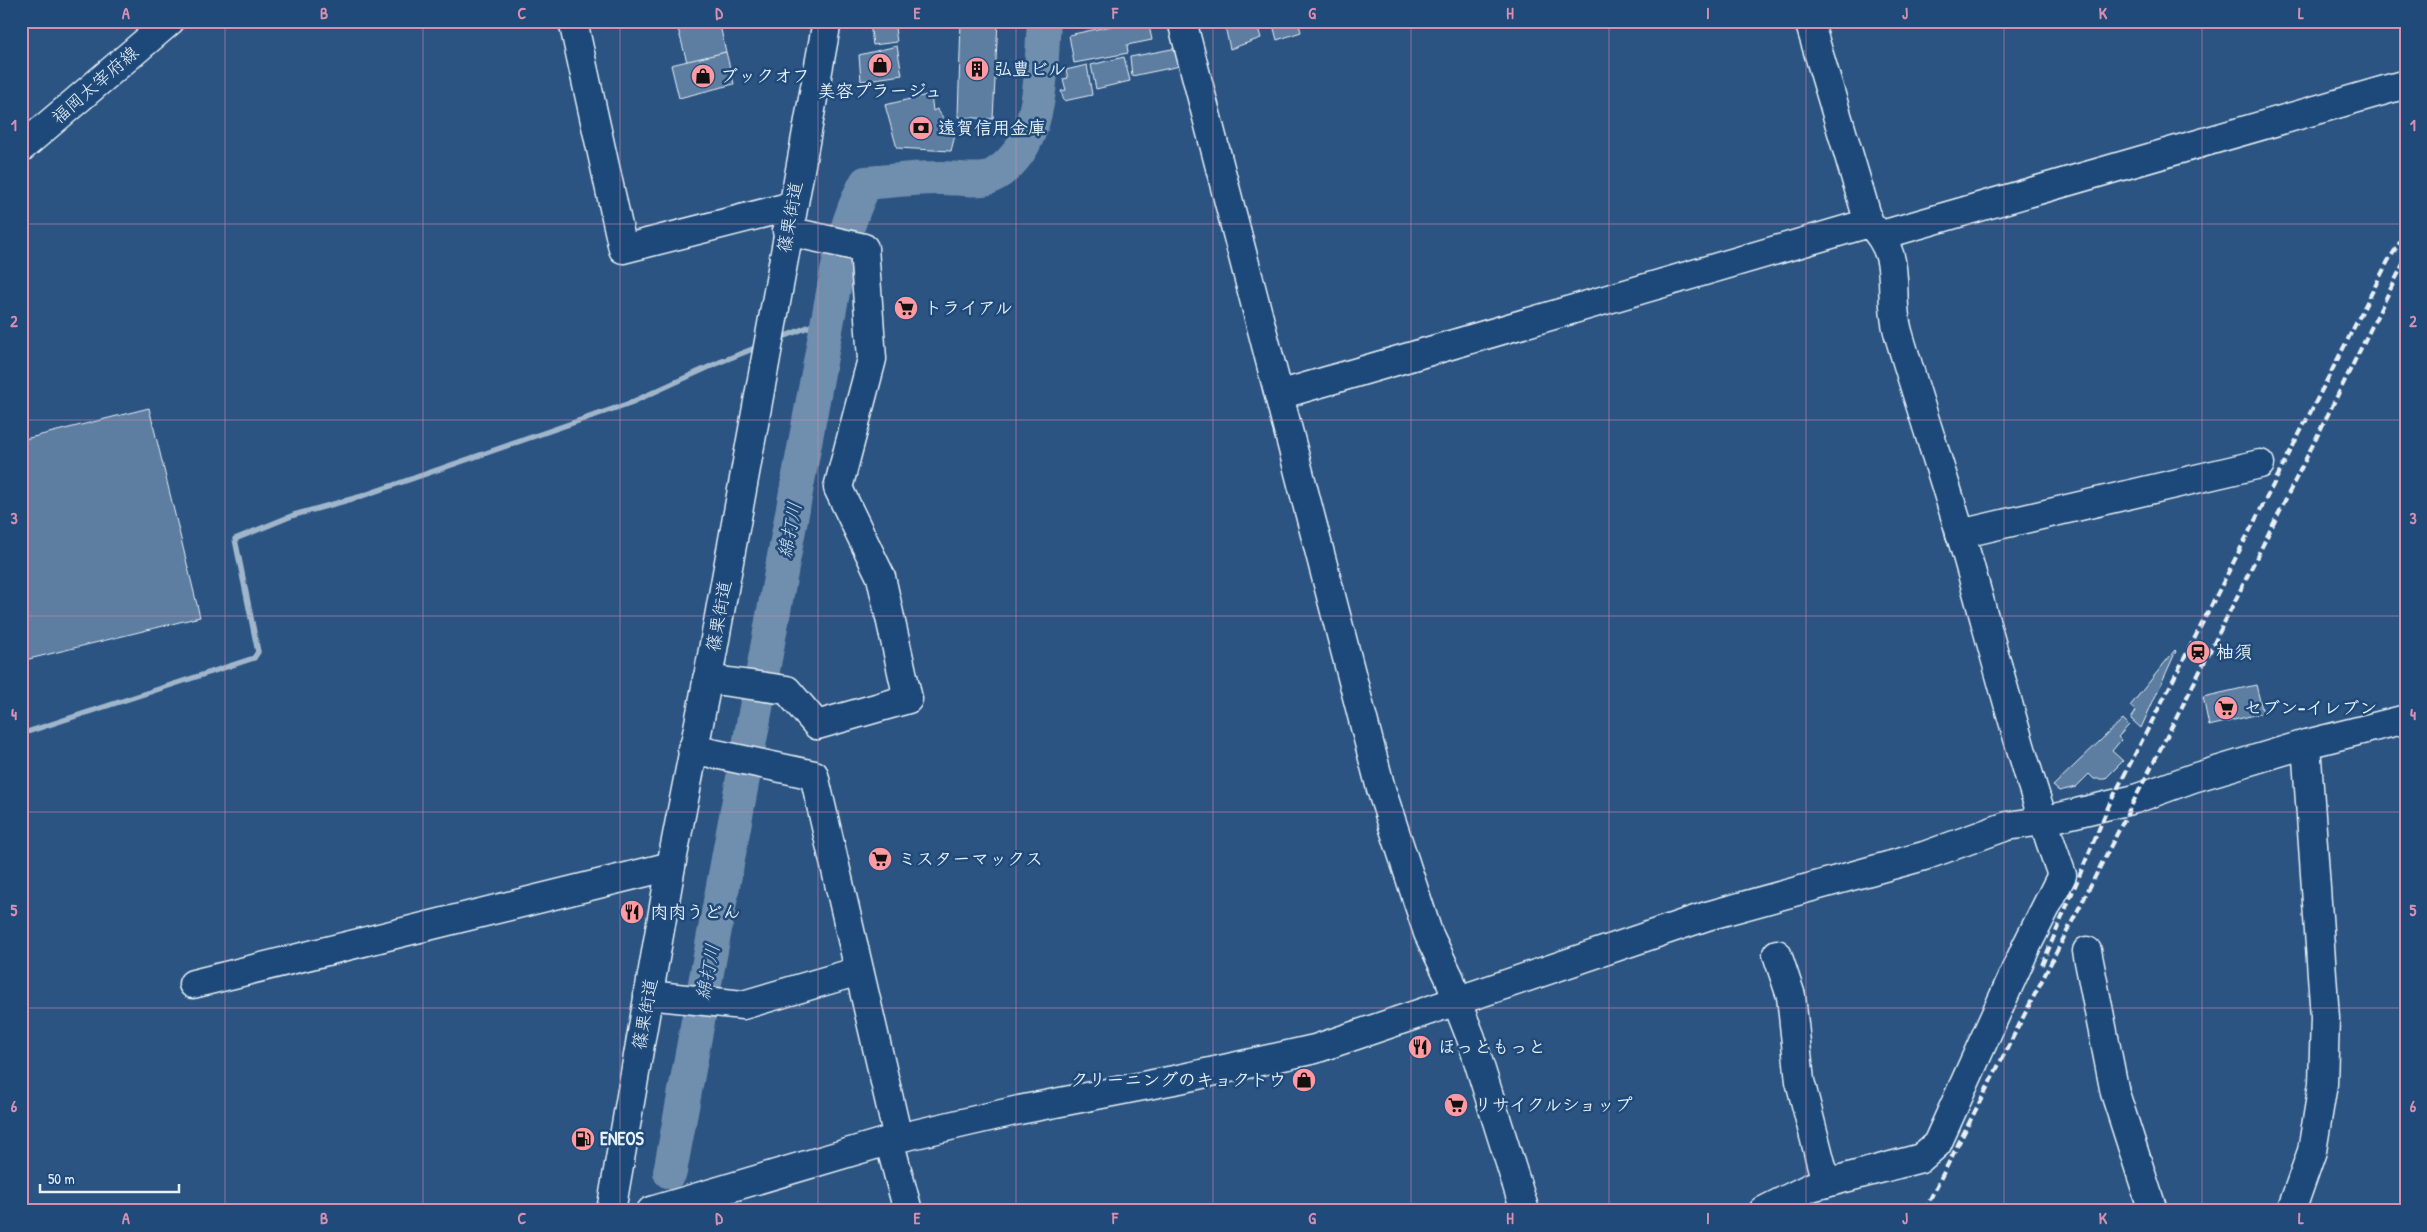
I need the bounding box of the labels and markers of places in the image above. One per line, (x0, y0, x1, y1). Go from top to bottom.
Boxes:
shop icon: 美容プラージュ (867, 52, 893, 78)
building icon: 弘豊ビル (964, 56, 990, 82)
place label: 弘豊ビル (994, 56, 1066, 81)
shop icon: ブックオフ (690, 63, 716, 89)
place label: ブックオフ (720, 63, 810, 88)
place label: 美容プラージュ (818, 78, 942, 103)
bank icon: 遠賀信用金庫 (908, 115, 934, 141)
place label: 遠賀信用金庫 (938, 115, 1046, 140)
supermarket icon: トライアル (893, 295, 919, 321)
place label: トライアル (924, 295, 1013, 320)
station icon: 柚須 (2185, 639, 2211, 665)
place label: 柚須 (2216, 639, 2252, 664)
supermarket icon: セブン-イレブン (2213, 695, 2239, 721)
place label: セブン-イレブン (2244, 695, 2377, 720)
supermarket icon: ミスターマックス (867, 846, 893, 872)
place label: ミスターマックス (898, 846, 1043, 871)
restaurant icon: 肉肉うどん (619, 899, 645, 925)
place label: 肉肉うどん (650, 899, 741, 924)
restaurant icon: ほっともっと (1407, 1034, 1433, 1060)
place label: ほっともっと (1438, 1034, 1546, 1059)
place label: クリーニングのキョクトウ (1070, 1067, 1286, 1092)
shop icon: クリーニングのキョクトウ (1291, 1067, 1317, 1093)
supermarket icon: リサイクルショップ (1443, 1092, 1469, 1118)
place label: リサイクルショップ (1474, 1092, 1632, 1117)
fuel station icon: ENEOS (570, 1126, 596, 1152)
place label: ENEOS (600, 1126, 644, 1151)

